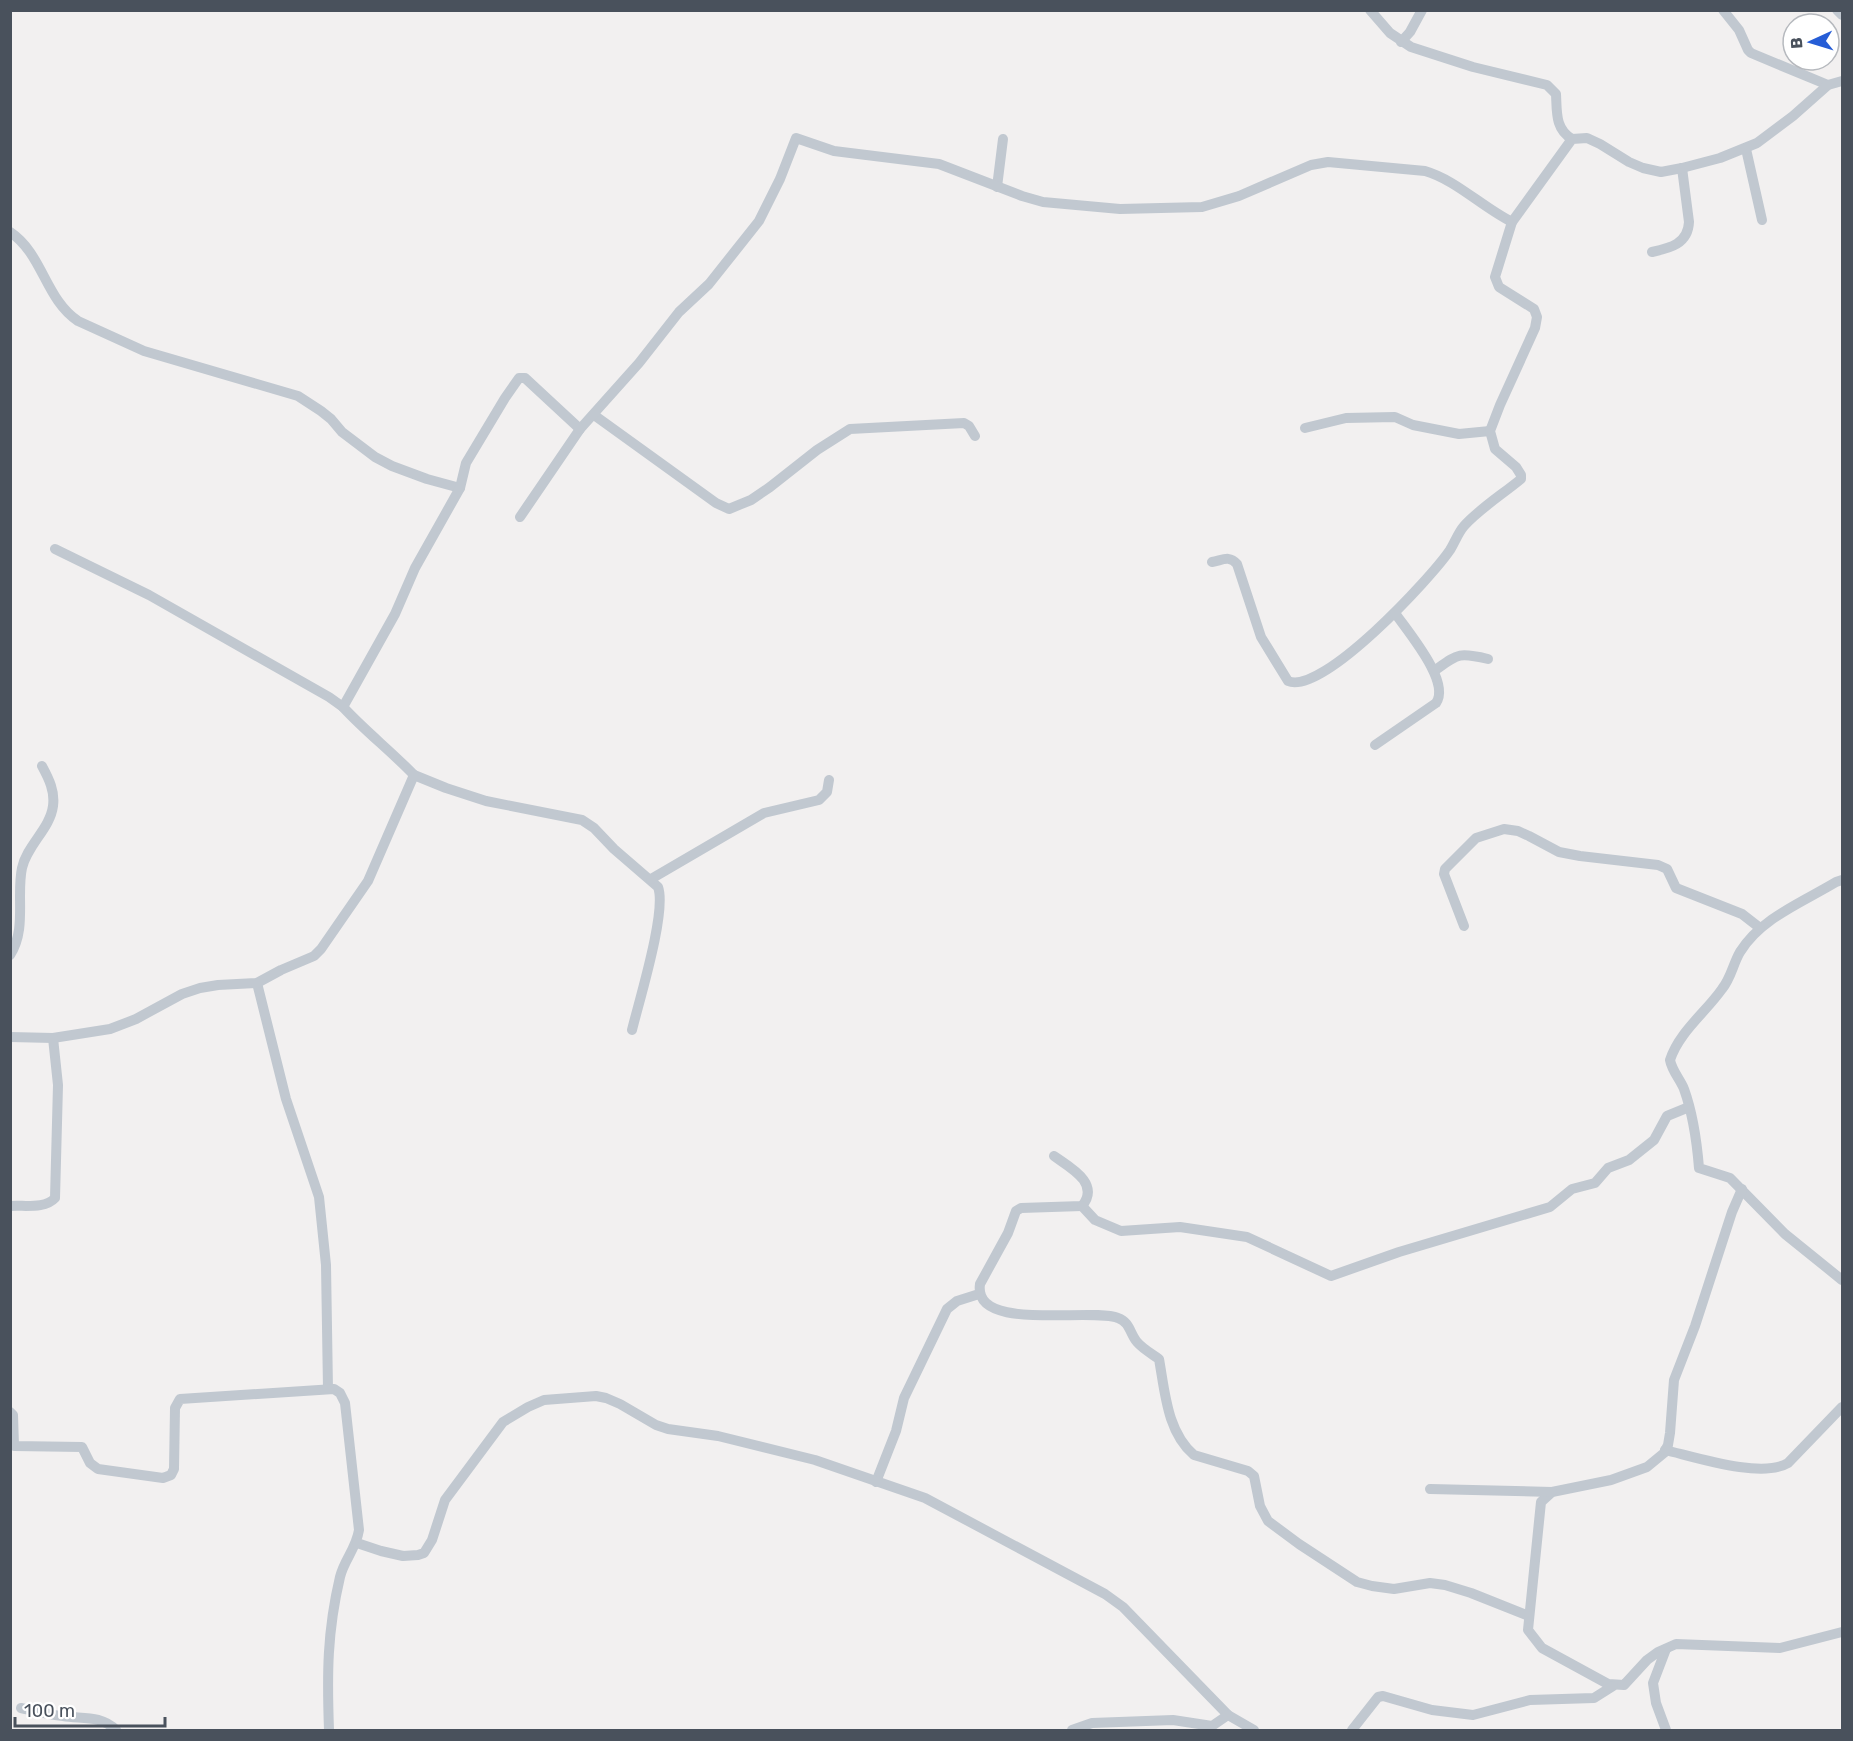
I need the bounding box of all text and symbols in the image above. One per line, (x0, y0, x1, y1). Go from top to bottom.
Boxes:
north arrow (1781, 12, 1841, 72)
text: B (1787, 37, 1806, 49)
scale bar (15, 1690, 165, 1728)
text: 100 m (24, 1700, 75, 1722)

